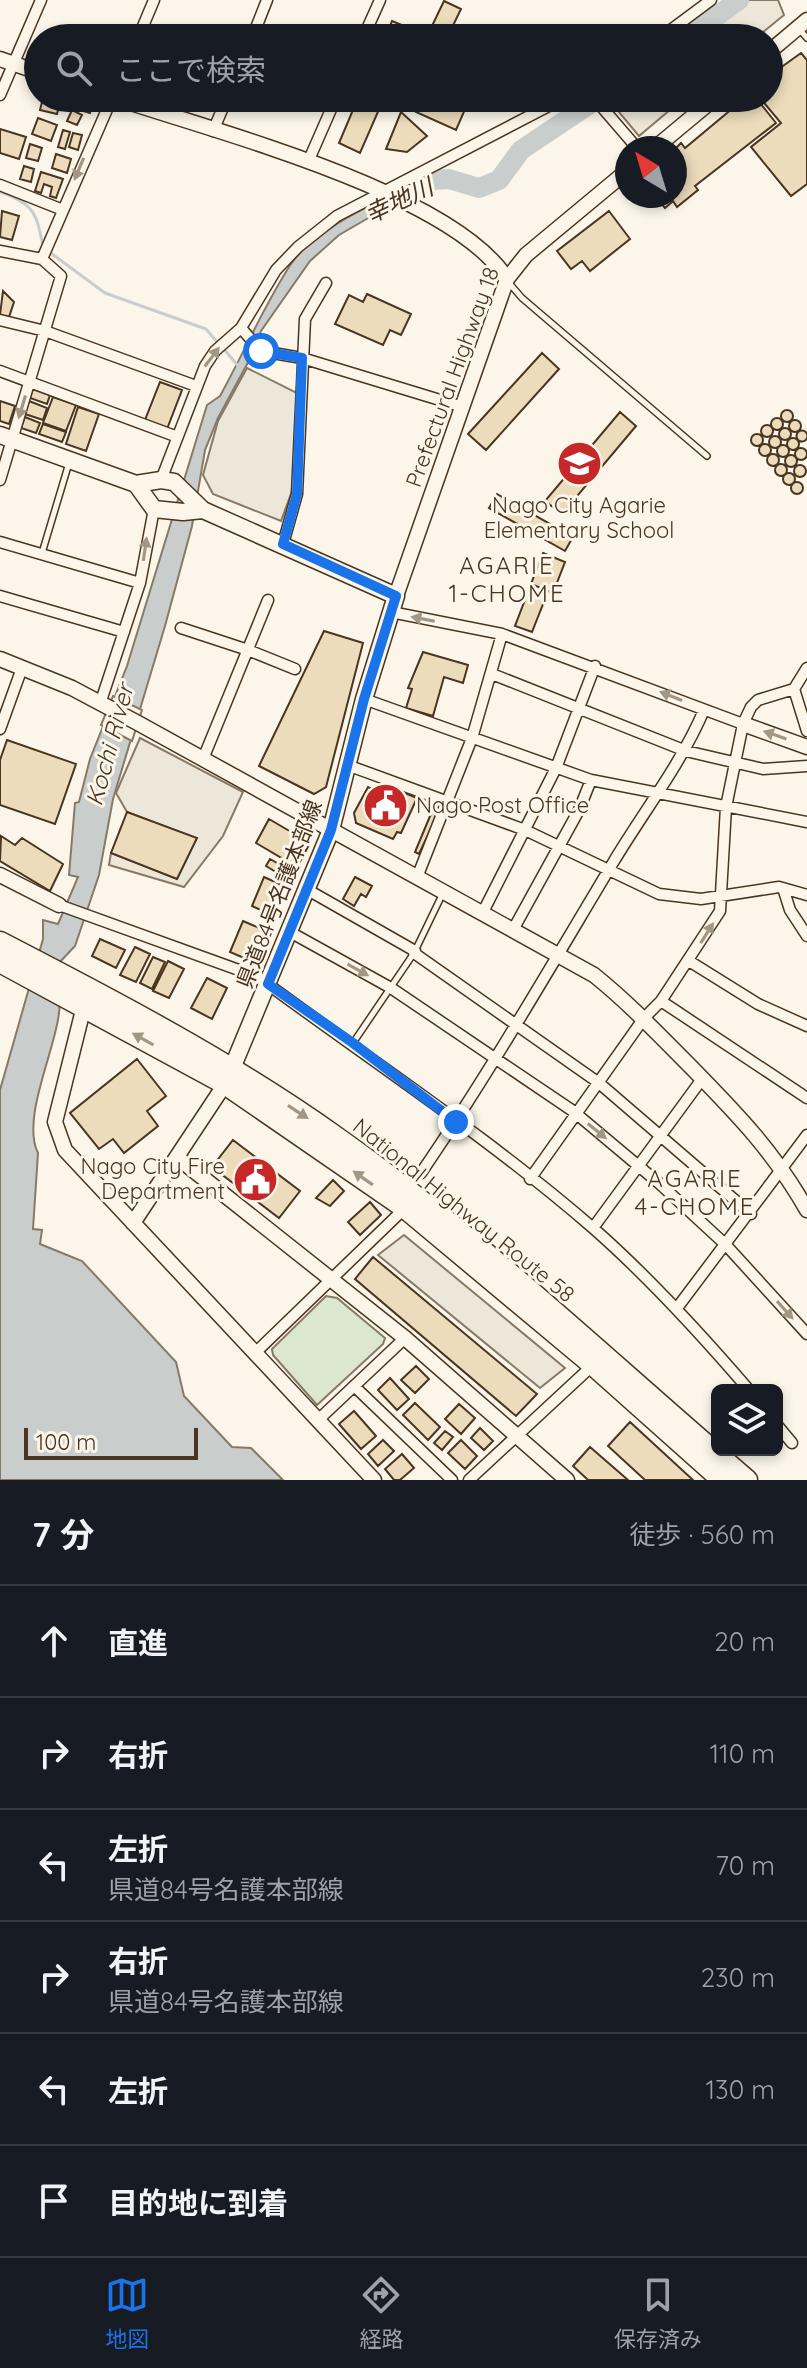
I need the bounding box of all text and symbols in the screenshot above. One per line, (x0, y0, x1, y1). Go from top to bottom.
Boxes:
search box (24, 24, 783, 112)
icon: search (52, 46, 96, 90)
text: ここで検索 (116, 51, 266, 89)
north arrow (615, 136, 687, 208)
one-way arrow (73, 157, 86, 181)
water label: 幸地川 (360, 170, 440, 229)
street label: Prefectural Highway 18 (399, 263, 505, 491)
route start (243, 333, 279, 369)
one-way arrow (204, 346, 220, 368)
one-way arrow (15, 395, 28, 419)
school or university icon: Nago City Agarie Elementary School (555, 440, 603, 488)
place label: Nago City Agarie Elementary School (484, 491, 674, 544)
one-way arrow (138, 536, 151, 561)
district label: AGARIE 1-CHOME (448, 550, 566, 608)
one-way arrow (411, 612, 436, 625)
water label: Kochi River (78, 678, 140, 809)
one-way arrow (659, 690, 683, 703)
one-way arrow (763, 729, 787, 741)
public building icon: Nago Post Office (361, 781, 409, 829)
place label: Nago Post Office (416, 791, 589, 819)
street label: 県道84号名護本部線 (230, 796, 328, 992)
one-way arrow (699, 922, 713, 944)
one-way arrow (347, 963, 370, 977)
one-way arrow (132, 1032, 154, 1046)
one-way arrow (287, 1104, 308, 1119)
route end (438, 1104, 474, 1140)
street label: National Highway Route 58 (347, 1112, 581, 1308)
one-way arrow (587, 1122, 607, 1139)
place label: Nago City Fire Department (80, 1152, 225, 1205)
public building icon: Nago City Fire Department (232, 1155, 280, 1203)
district label: AGARIE 4-CHOME (635, 1163, 755, 1221)
one-way arrow (352, 1171, 373, 1186)
one-way arrow (776, 1300, 794, 1319)
map controls (711, 1384, 783, 1456)
button: layers (711, 1384, 783, 1456)
scale bar (24, 1424, 198, 1460)
text: 100 m (36, 1428, 96, 1456)
text: 7 分 (32, 1513, 94, 1556)
text: 徒歩 · 560 m (629, 1518, 775, 1551)
icon: ahead (32, 1619, 76, 1663)
text: 直進 (108, 1624, 168, 1662)
text: 20 m (714, 1625, 775, 1658)
icon: right (32, 1731, 76, 1775)
text: 右折 (108, 1736, 168, 1774)
text: 110 m (709, 1737, 775, 1770)
text: 左折 (108, 1830, 168, 1868)
icon: left (32, 1843, 76, 1887)
text: 70 m (715, 1849, 775, 1882)
text: 県道84号名護本部線 (108, 1873, 344, 1906)
text: 右折 (108, 1942, 168, 1980)
icon: right (32, 1955, 76, 1999)
text: 230 m (701, 1961, 775, 1994)
text: 県道84号名護本部線 (108, 1985, 344, 2018)
icon: left (32, 2067, 76, 2111)
text: 左折 (108, 2072, 168, 2110)
text: 130 m (705, 2073, 775, 2106)
icon: arrive (32, 2179, 76, 2223)
text: 目的地に到着 (108, 2184, 288, 2222)
tab: 地図 (105, 2273, 149, 2353)
tab: 経路 (359, 2273, 404, 2353)
tab: 保存済み (614, 2273, 702, 2353)

